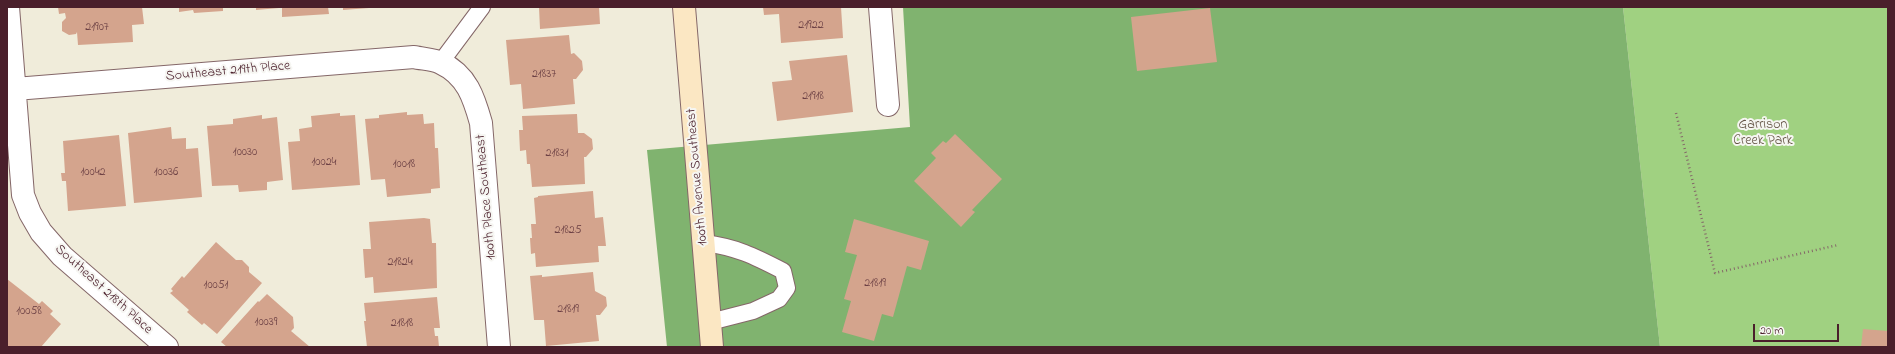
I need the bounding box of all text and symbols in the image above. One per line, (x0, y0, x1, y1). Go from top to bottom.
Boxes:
house number: 21922 (798, 19, 824, 33)
house number: 21907 (85, 21, 109, 35)
street label: Southeast 219th Place (165, 58, 291, 86)
house number: 21837 (532, 68, 556, 82)
house number: 21918 (802, 90, 824, 104)
street label: 100th Avenue Southeast (684, 108, 712, 246)
park label: Garrison Creek Park (1733, 118, 1793, 150)
street label: 100th Place Southeast (473, 134, 501, 260)
house number: 10030 (233, 146, 257, 160)
house number: 21831 (545, 147, 569, 161)
house number: 10024 (311, 156, 337, 170)
house number: 10018 (393, 158, 415, 172)
house number: 10042 (80, 166, 106, 180)
house number: 10036 (154, 166, 178, 180)
house number: 21825 (554, 224, 582, 238)
street label: Southeast 218th Place (51, 242, 155, 338)
house number: 21824 (387, 256, 413, 270)
house number: 21819 (864, 277, 886, 291)
house number: 10051 (204, 279, 228, 293)
house number: 21819 (557, 303, 579, 317)
house number: 10058 (16, 305, 42, 319)
house number: 10039 (255, 316, 277, 330)
scale bar (1755, 316, 1841, 342)
house number: 21818 (391, 317, 413, 331)
text: 20 m (1760, 322, 1783, 340)

